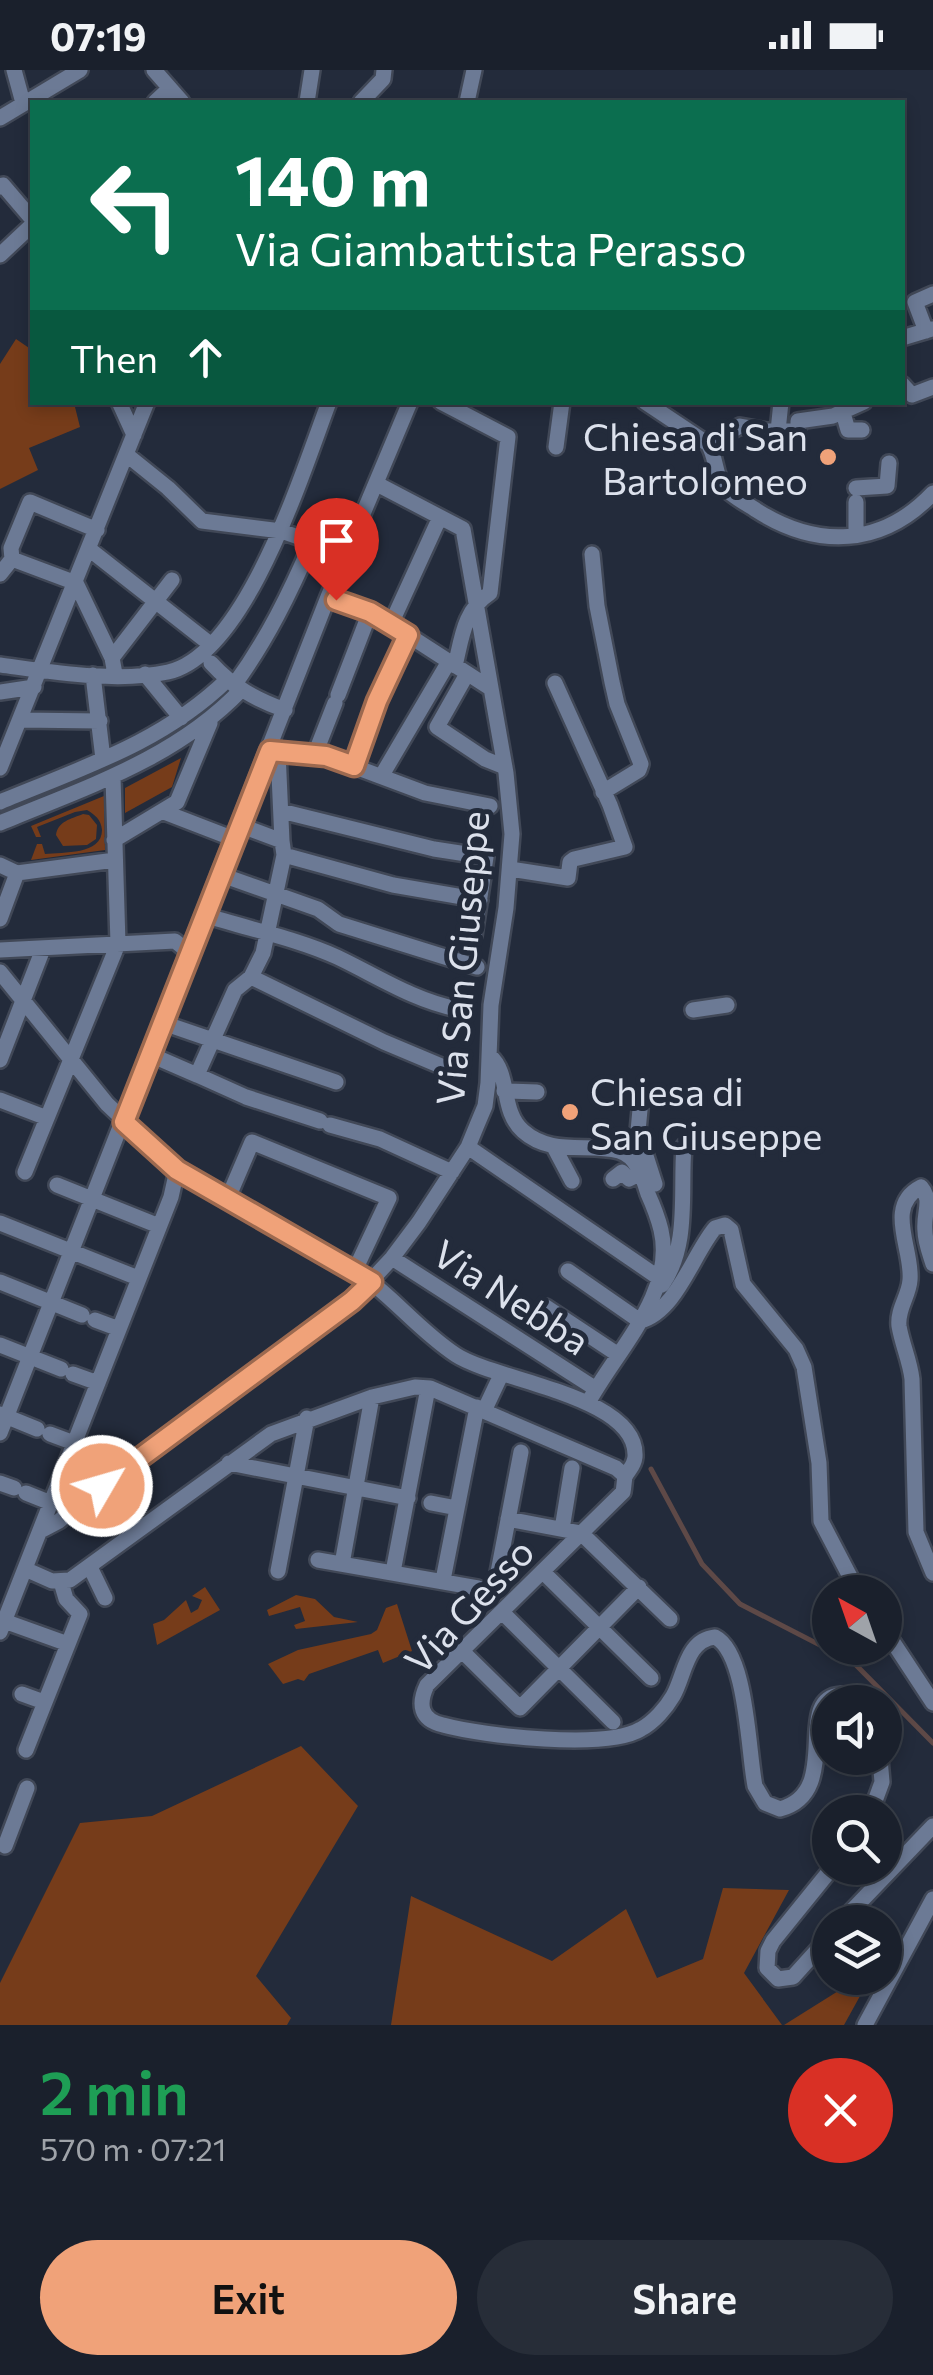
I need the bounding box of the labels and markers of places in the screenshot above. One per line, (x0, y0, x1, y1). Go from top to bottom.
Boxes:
place label: Chiesa di San Bartolomeo (583, 412, 808, 503)
marker: Chiesa di San Bartolomeo (817, 446, 839, 468)
pin (294, 498, 379, 601)
place label: Chiesa di San Giuseppe (590, 1067, 822, 1158)
marker: Chiesa di San Giuseppe (559, 1101, 581, 1123)

